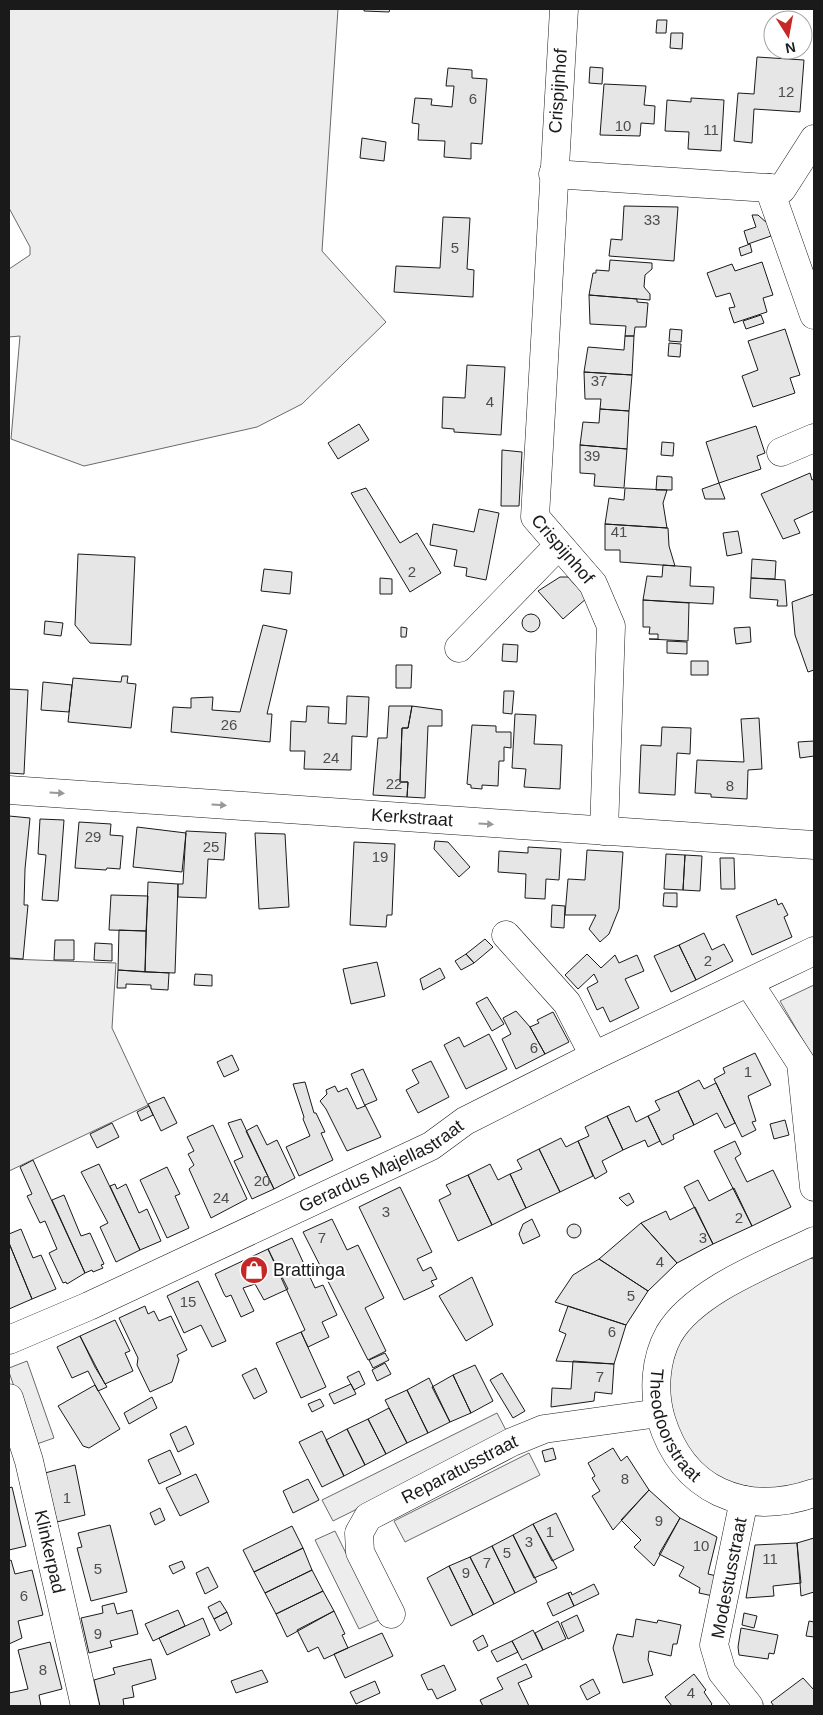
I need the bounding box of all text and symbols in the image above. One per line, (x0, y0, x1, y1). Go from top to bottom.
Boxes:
north arrow (763, 10, 813, 60)
text: N (784, 39, 797, 57)
street label: Crispijnhof (545, 47, 571, 134)
house number: 12 (778, 83, 794, 100)
house number: 6 (469, 90, 477, 107)
house number: 10 (615, 117, 631, 134)
house number: 11 (703, 121, 719, 138)
house number: 33 (644, 211, 660, 228)
house number: 5 (451, 239, 459, 256)
house number: 37 (591, 372, 607, 389)
house number: 4 (486, 393, 494, 410)
house number: 39 (584, 447, 600, 464)
street label: Crispijnhof (527, 510, 599, 588)
house number: 41 (611, 523, 627, 540)
house number: 2 (408, 563, 416, 580)
house number: 26 (221, 716, 237, 733)
house number: 24 (323, 749, 339, 766)
house number: 22 (386, 775, 402, 792)
house number: 8 (726, 777, 734, 794)
one-way arrow (50, 790, 66, 798)
one-way arrow (212, 801, 228, 809)
street label: Kerkstraat (370, 805, 454, 830)
one-way arrow (479, 820, 495, 828)
house number: 29 (85, 828, 101, 845)
house number: 25 (203, 838, 219, 855)
house number: 19 (372, 848, 388, 865)
house number: 2 (704, 952, 712, 969)
house number: 6 (530, 1039, 538, 1056)
house number: 1 (744, 1063, 752, 1080)
street label: Gerardus Majellastraat (296, 1116, 467, 1216)
house number: 20 (254, 1172, 270, 1189)
house number: 24 (213, 1189, 229, 1206)
house number: 3 (382, 1203, 390, 1220)
house number: 2 (735, 1209, 743, 1226)
house number: 7 (318, 1229, 326, 1246)
house number: 3 (699, 1229, 707, 1246)
house number: 4 (656, 1253, 664, 1270)
shop icon: Brattinga (239, 1255, 269, 1285)
place label: Brattinga (273, 1260, 346, 1280)
house number: 5 (627, 1287, 635, 1304)
house number: 15 (180, 1293, 196, 1310)
house number: 6 (608, 1323, 616, 1340)
street label: Theodoorstraat (646, 1367, 705, 1486)
house number: 7 (596, 1368, 604, 1385)
street label: Reparatusstraat (398, 1431, 520, 1508)
house number: 8 (621, 1470, 629, 1487)
house number: 1 (63, 1489, 71, 1506)
street label: Klinkerpad (30, 1508, 69, 1595)
house number: 9 (655, 1512, 663, 1529)
street label: Modestusstraat (707, 1516, 751, 1640)
house number: 1 (546, 1523, 554, 1540)
house number: 3 (525, 1533, 533, 1550)
house number: 10 (693, 1537, 709, 1554)
house number: 5 (503, 1544, 511, 1561)
house number: 11 (762, 1550, 778, 1567)
house number: 7 (483, 1554, 491, 1571)
house number: 5 (94, 1560, 102, 1577)
house number: 9 (462, 1564, 470, 1581)
house number: 6 (20, 1587, 28, 1604)
house number: 9 (94, 1625, 102, 1642)
house number: 8 (39, 1661, 47, 1678)
house number: 4 (687, 1684, 695, 1701)

